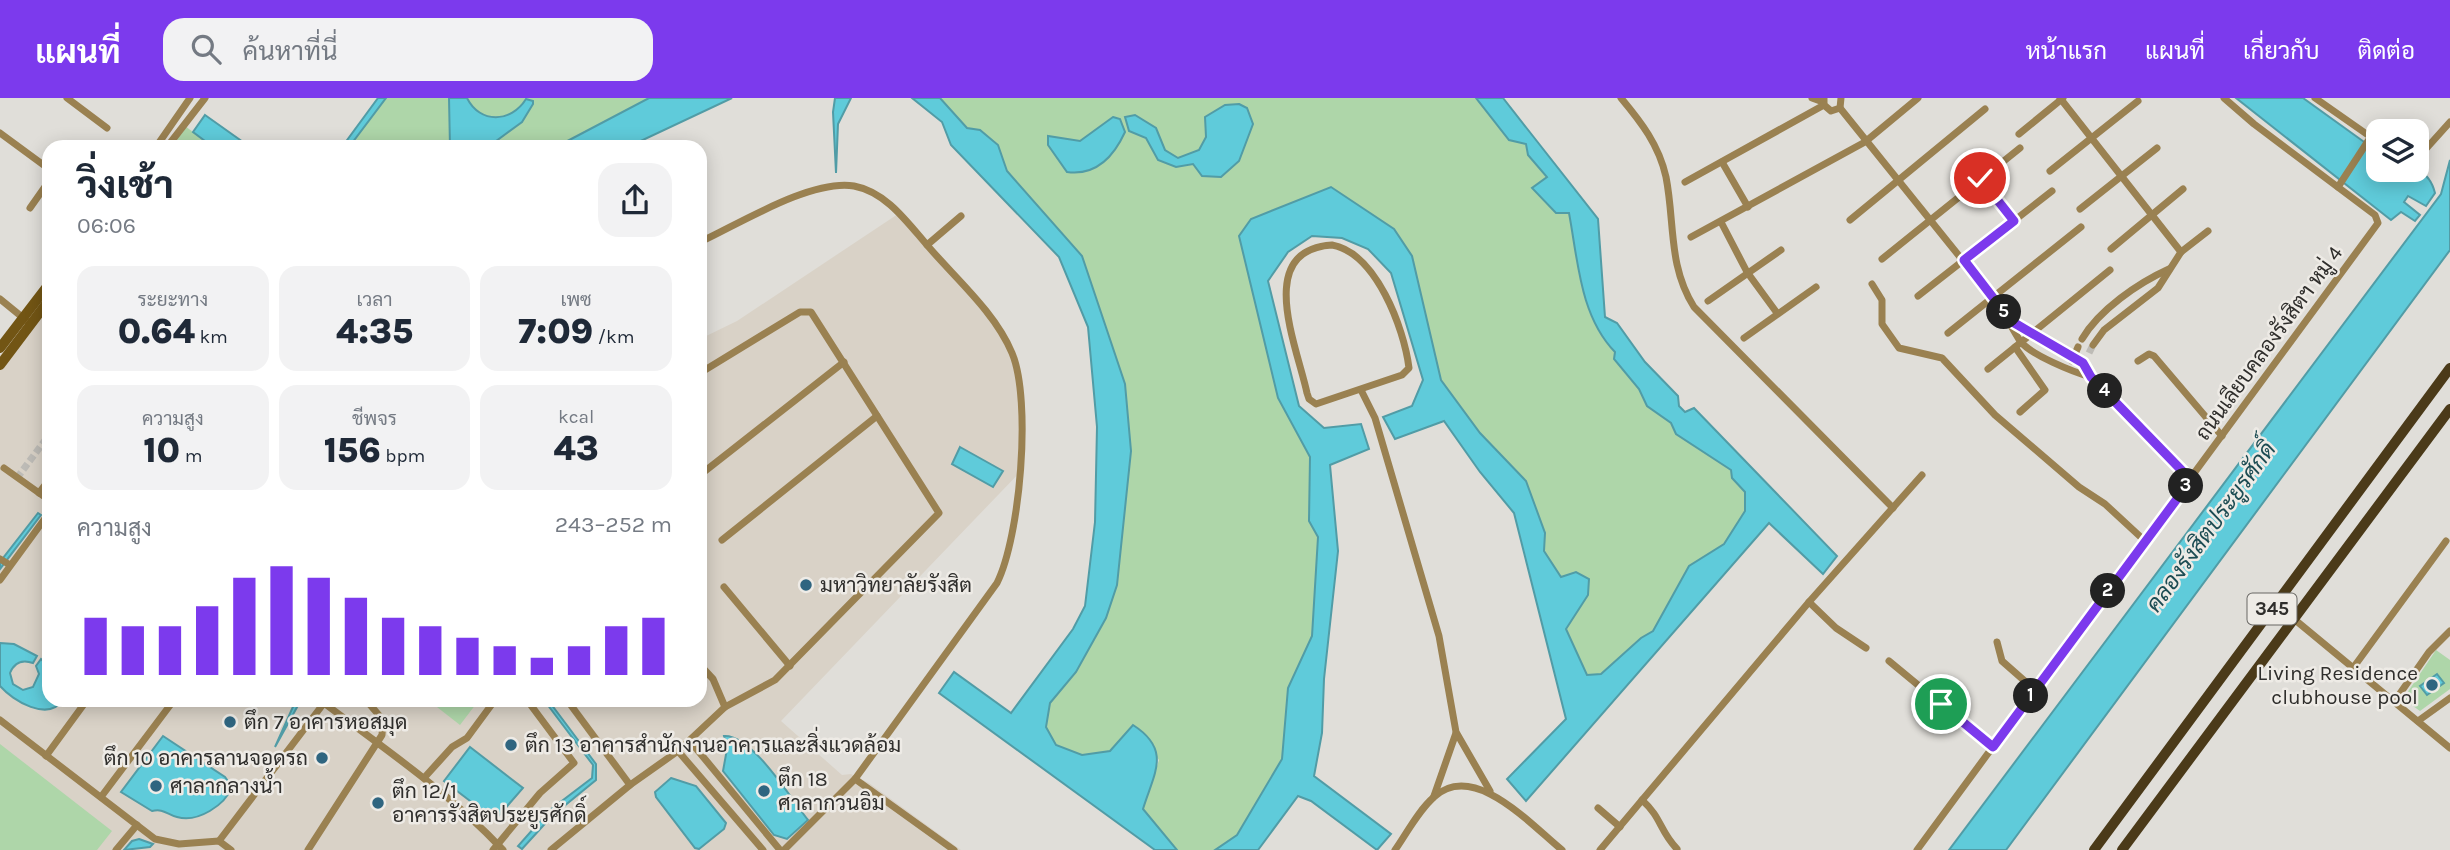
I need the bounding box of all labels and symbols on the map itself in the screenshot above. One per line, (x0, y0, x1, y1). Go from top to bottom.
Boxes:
pin (1950, 148, 2010, 208)
street label: ถนนเลียบคลองรังสิตฯ หมู่ 4 (2190, 241, 2350, 446)
pin: 5 (1986, 294, 2022, 330)
pin: 4 (2088, 374, 2122, 408)
water label: คลองรังสิตประยูรศักดิ์ (2133, 429, 2286, 619)
pin: 3 (2168, 468, 2204, 504)
place label: มหาวิทยาลัยรังสิต (820, 573, 972, 597)
pin: 2 (2090, 574, 2126, 608)
marker: มหาวิทยาลัยรังสิต (798, 577, 814, 593)
road number: 345 (2248, 594, 2296, 624)
place label: Living Residence clubhouse pool (2257, 661, 2418, 709)
pin (1911, 674, 1971, 734)
marker: Living Residence clubhouse pool (2424, 677, 2440, 693)
pin: 1 (2014, 678, 2048, 714)
place label: ตึก 7 อาคารหอสมุด (244, 709, 407, 736)
marker: ตึก 7 อาคารหอสมุด (222, 714, 238, 730)
place label: ตึก 13 อาคารสำนักงานอาคารและสิ่งแวดล้อม (525, 726, 901, 757)
marker: ตึก 13 อาคารสำนักงานอาคารและสิ่งแวดล้อม (503, 737, 519, 753)
place label: ตึก 10 อาคารลานจอดรถ (104, 745, 308, 770)
marker: ตึก 10 อาคารลานจอดรถ (314, 750, 330, 766)
place label: ตึก 18 ศาลากวนอิม (778, 766, 885, 815)
place label: ศาลากลางน้ำ (170, 768, 283, 798)
marker: ศาลากลางน้ำ (148, 778, 164, 794)
place label: ตึก 12/1 อาคารรังสิตประยูรศักดิ์ (392, 778, 587, 830)
marker: ตึก 18 ศาลากวนอิม (756, 783, 772, 799)
marker: ตึก 12/1 อาคารรังสิตประยูรศักดิ์ (370, 795, 386, 811)

